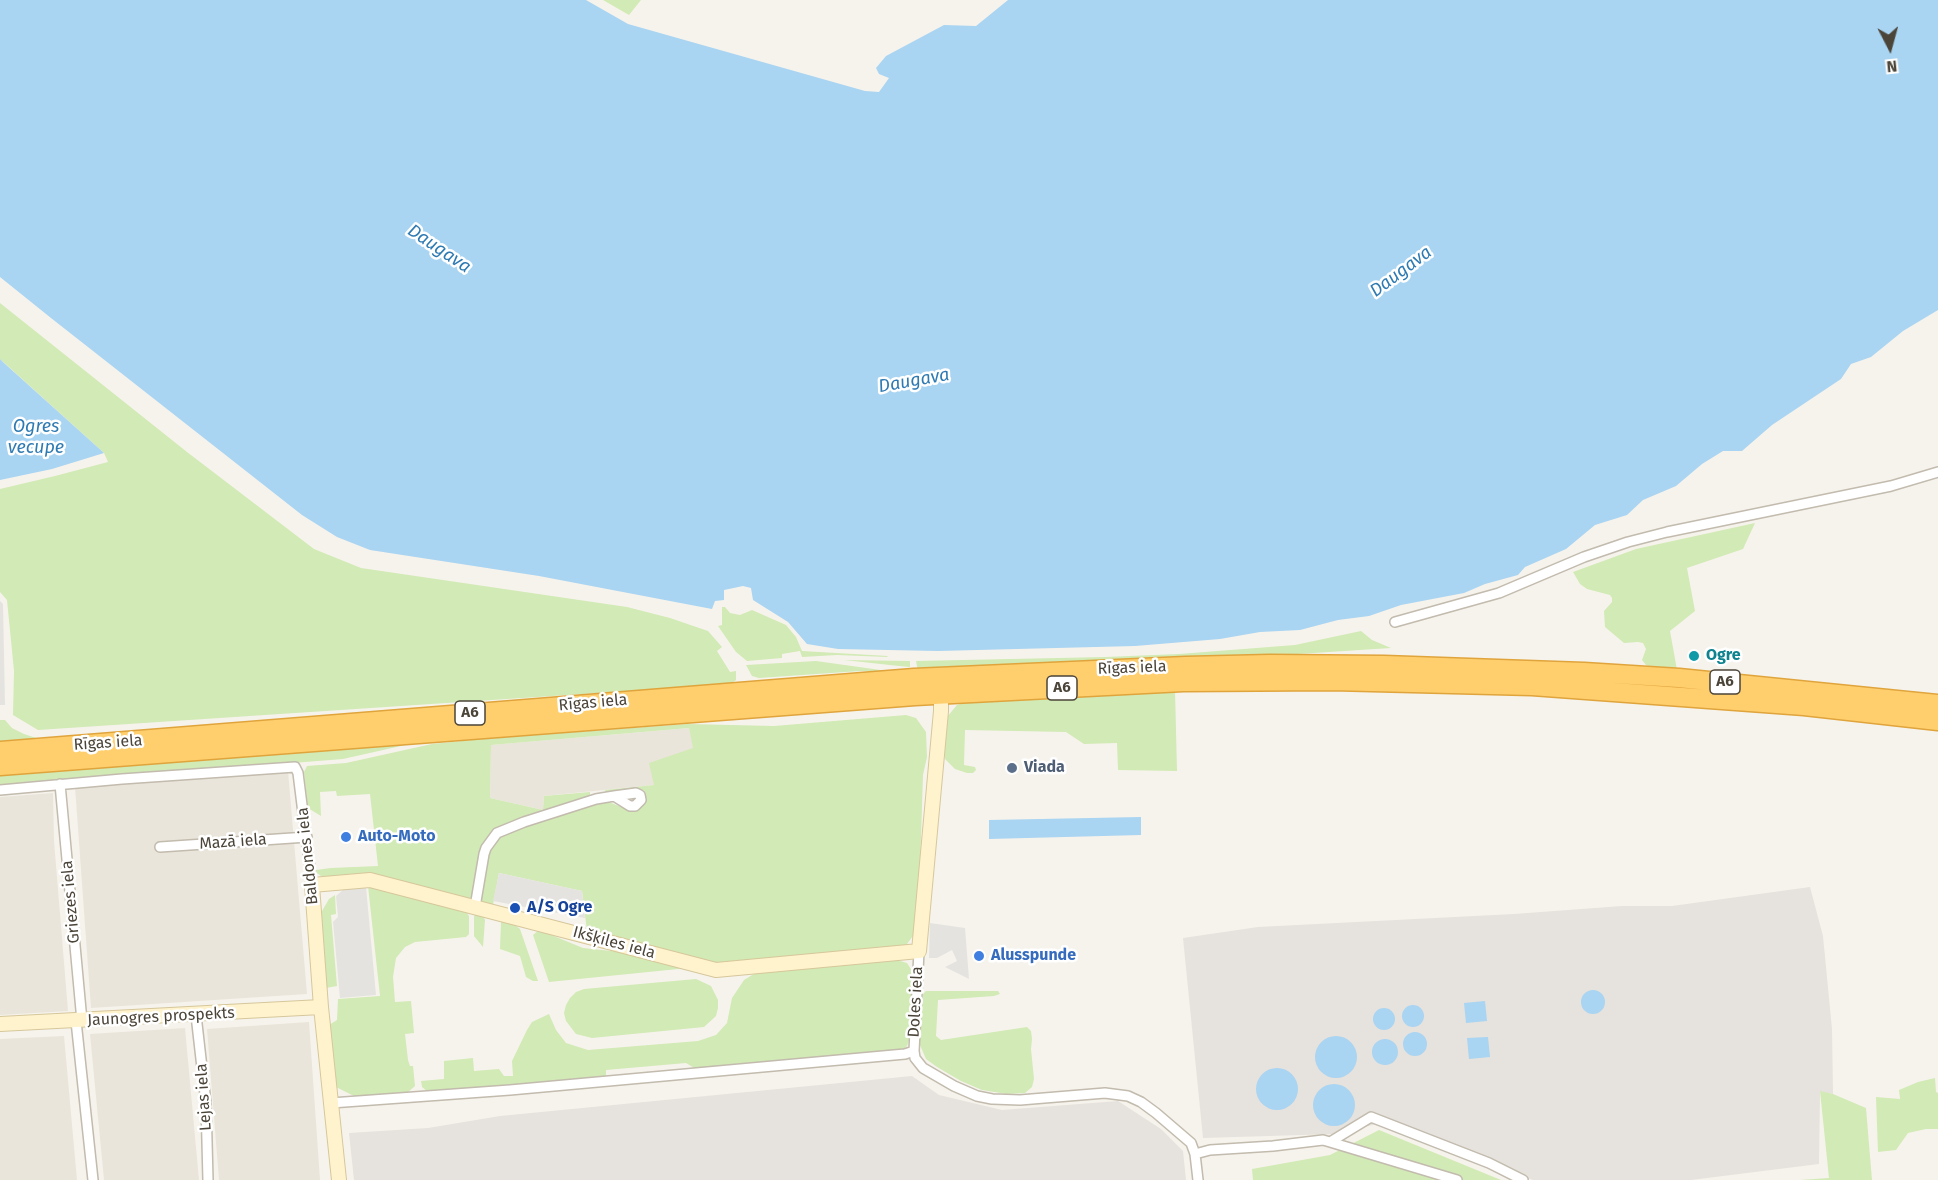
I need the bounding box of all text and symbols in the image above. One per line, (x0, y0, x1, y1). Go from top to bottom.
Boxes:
north arrow (1860, 18, 1920, 78)
text: N (1886, 56, 1898, 76)
water label: Daugava (403, 220, 475, 278)
water label: Daugava (1366, 242, 1436, 302)
water label: Daugava (877, 364, 951, 398)
water label: Ogres vecupe (8, 416, 64, 458)
place label: Ogre (1706, 646, 1741, 666)
marker: Ogre (1687, 649, 1701, 663)
street label: Rīgas iela (1097, 657, 1167, 679)
road number: A6 (1710, 670, 1740, 694)
road number: A6 (1047, 676, 1077, 700)
street label: Rīgas iela (558, 690, 628, 716)
road number: A6 (455, 701, 485, 725)
street label: Rīgas iela (73, 731, 143, 755)
place label: Viada (1024, 758, 1065, 778)
marker: Viada (1005, 761, 1019, 775)
street label: Baldones iela (293, 806, 323, 906)
place label: Auto-Moto (358, 827, 435, 847)
street label: Mazā iela (199, 830, 267, 854)
marker: Auto-Moto (339, 830, 353, 844)
street label: Griezes iela (58, 860, 84, 944)
place label: A/S Ogre (527, 898, 592, 918)
marker: A/S Ogre (508, 901, 522, 915)
street label: Ikšķiles iela (571, 923, 657, 963)
place label: Alusspunde (991, 946, 1076, 966)
marker: Alusspunde (972, 949, 986, 963)
street label: Doles iela (905, 966, 927, 1038)
street label: Jaunogres prospekts (87, 1004, 235, 1030)
street label: Lejas iela (192, 1063, 216, 1131)

